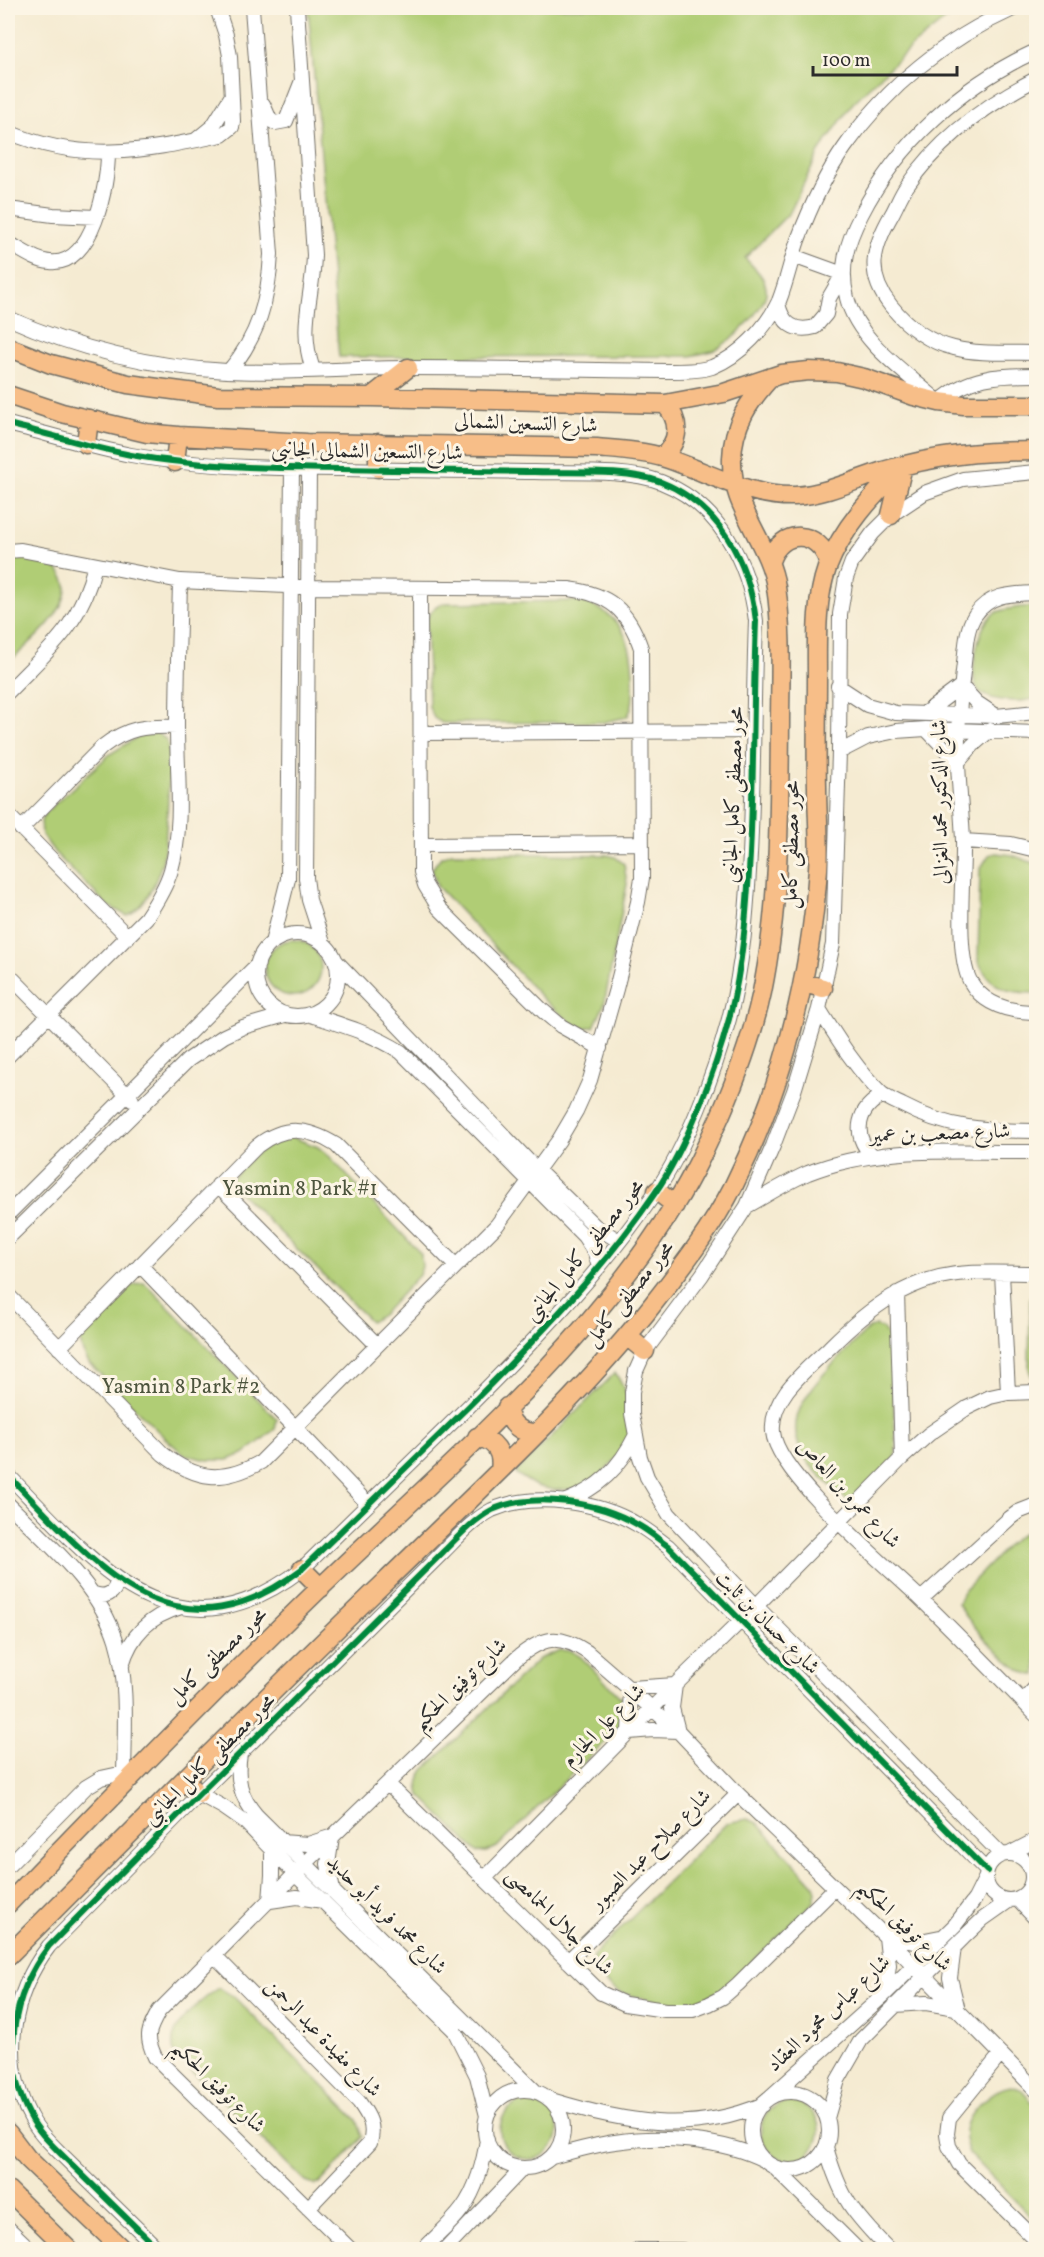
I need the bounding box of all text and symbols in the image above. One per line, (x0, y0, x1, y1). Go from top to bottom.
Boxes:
scale bar (813, 39, 957, 77)
text: 100 m (822, 49, 871, 74)
street label: شارع التسعين الشمالى (454, 407, 598, 443)
street label: شارع التسعين الشمالى الجانبى (271, 436, 463, 470)
street label: محور مصطفى كامل الجانبى (716, 706, 752, 884)
street label: شارع الدكتور محمد الغزالى (925, 719, 959, 885)
street label: محور مصطفى كامل (776, 780, 808, 910)
street label: شارع مصعب بن عمير (867, 1117, 1011, 1153)
street label: محور مصطفى كامل الجانبى (520, 1174, 650, 1328)
park label: Yasmin 8 Park #1 (222, 1175, 378, 1204)
street label: محور مصطفى كامل (580, 1236, 680, 1352)
park label: Yasmin 8 Park #2 (102, 1373, 260, 1402)
street label: شارع عمرو بن العاص (788, 1432, 907, 1557)
street label: شارع حسان بن ثابت (707, 1564, 826, 1683)
street label: محور مصطفى كامل (162, 1601, 275, 1711)
street label: شارع توفيق الحكيم (406, 1632, 517, 1741)
street label: شارع على الجارم (556, 1678, 654, 1776)
street label: محور مصطفى كامل الجانبى (137, 1687, 283, 1833)
street label: شارع صلاح عبد الصبور (582, 1783, 720, 1921)
street label: شارع محمد فريد أبو حديد (318, 1847, 454, 1983)
street label: شارع جلال الحمامصى (497, 1862, 619, 1984)
street label: شارع توفيق الحكيم (847, 1873, 958, 1982)
street label: شارع عباس محمود العقاد (761, 1949, 899, 2081)
street label: شارع مفيدة عبد الرحمن (257, 1972, 388, 2106)
street label: شارع توفيق الحكيم (161, 2034, 271, 2144)

